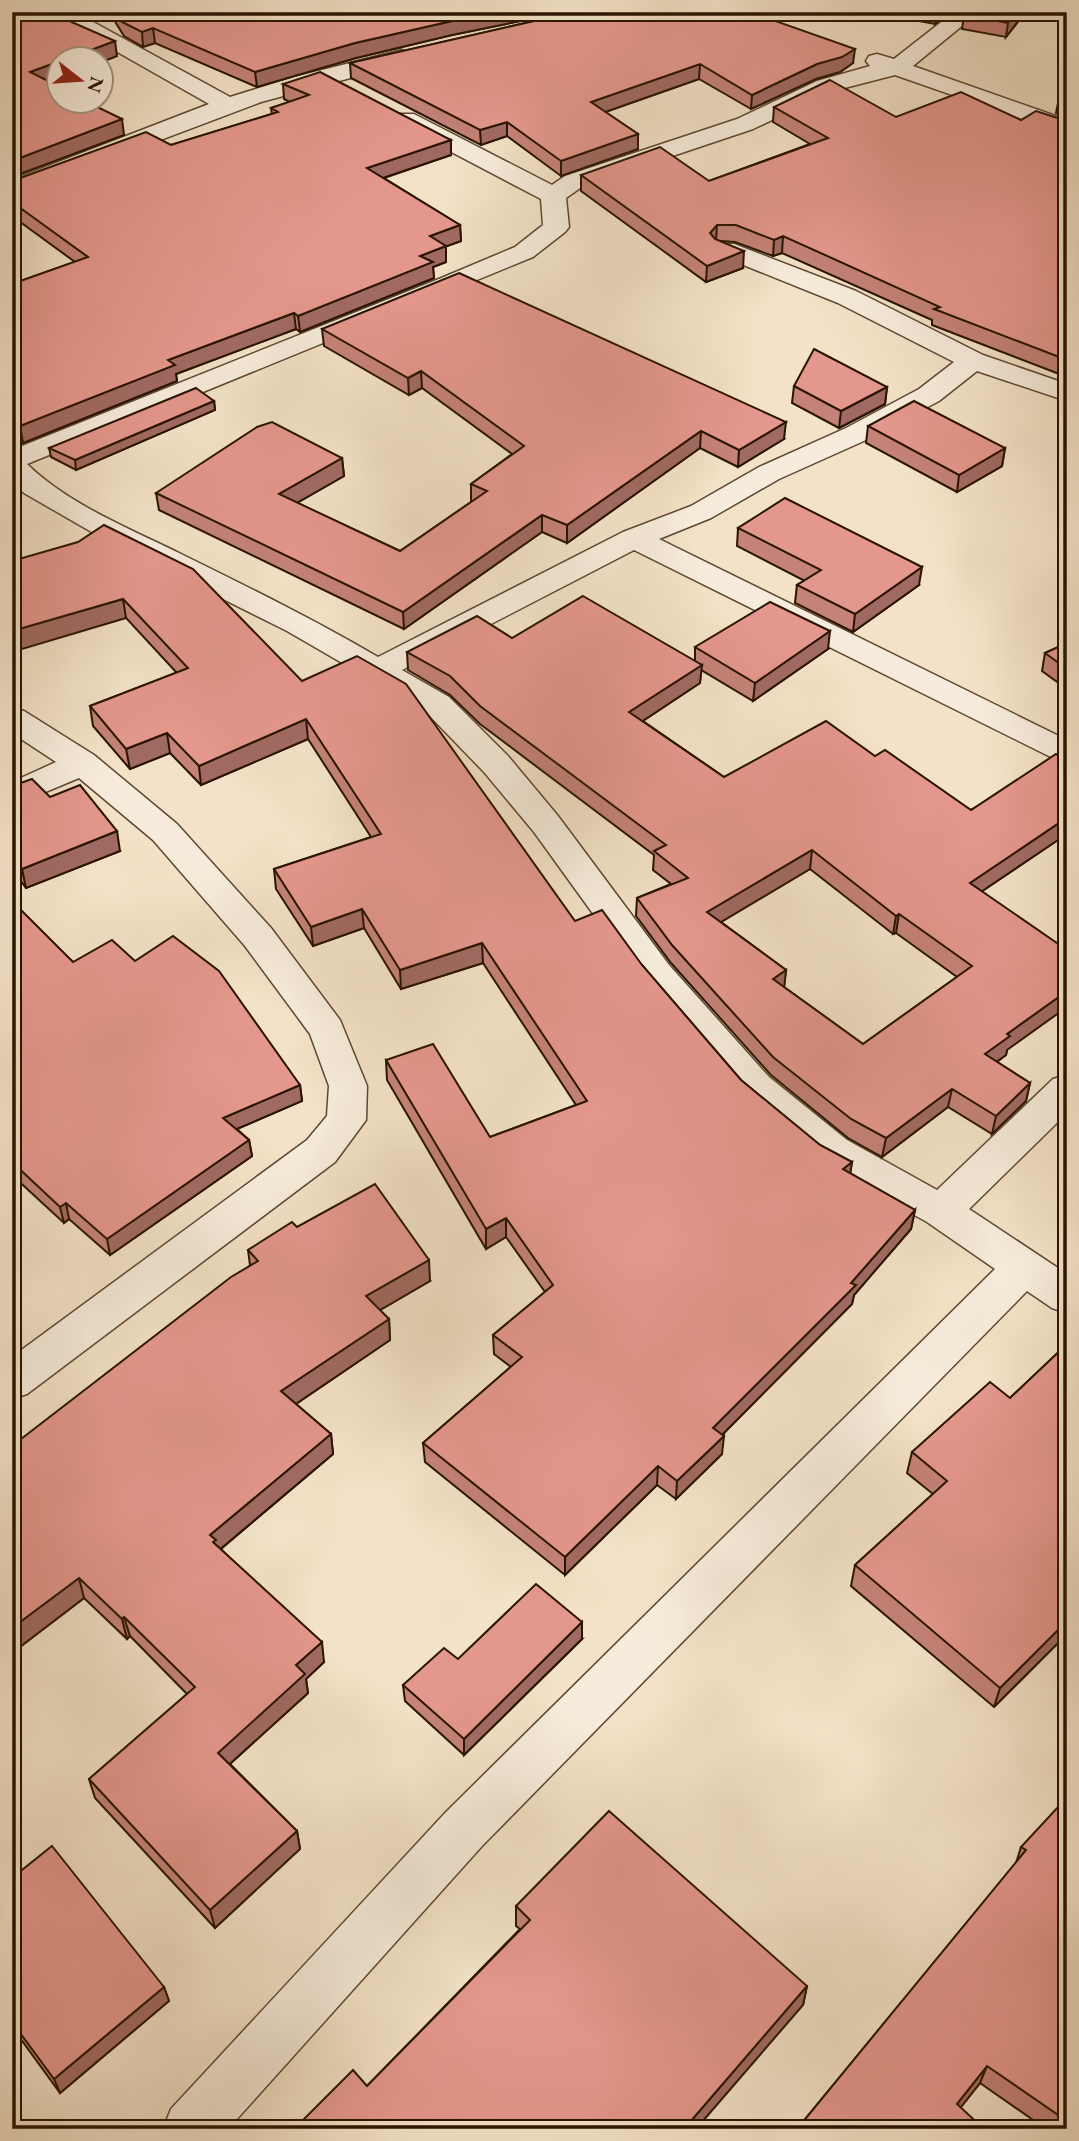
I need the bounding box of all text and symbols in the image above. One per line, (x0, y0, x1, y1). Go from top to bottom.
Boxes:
north arrow (46, 46, 116, 116)
text: N (81, 74, 110, 96)

